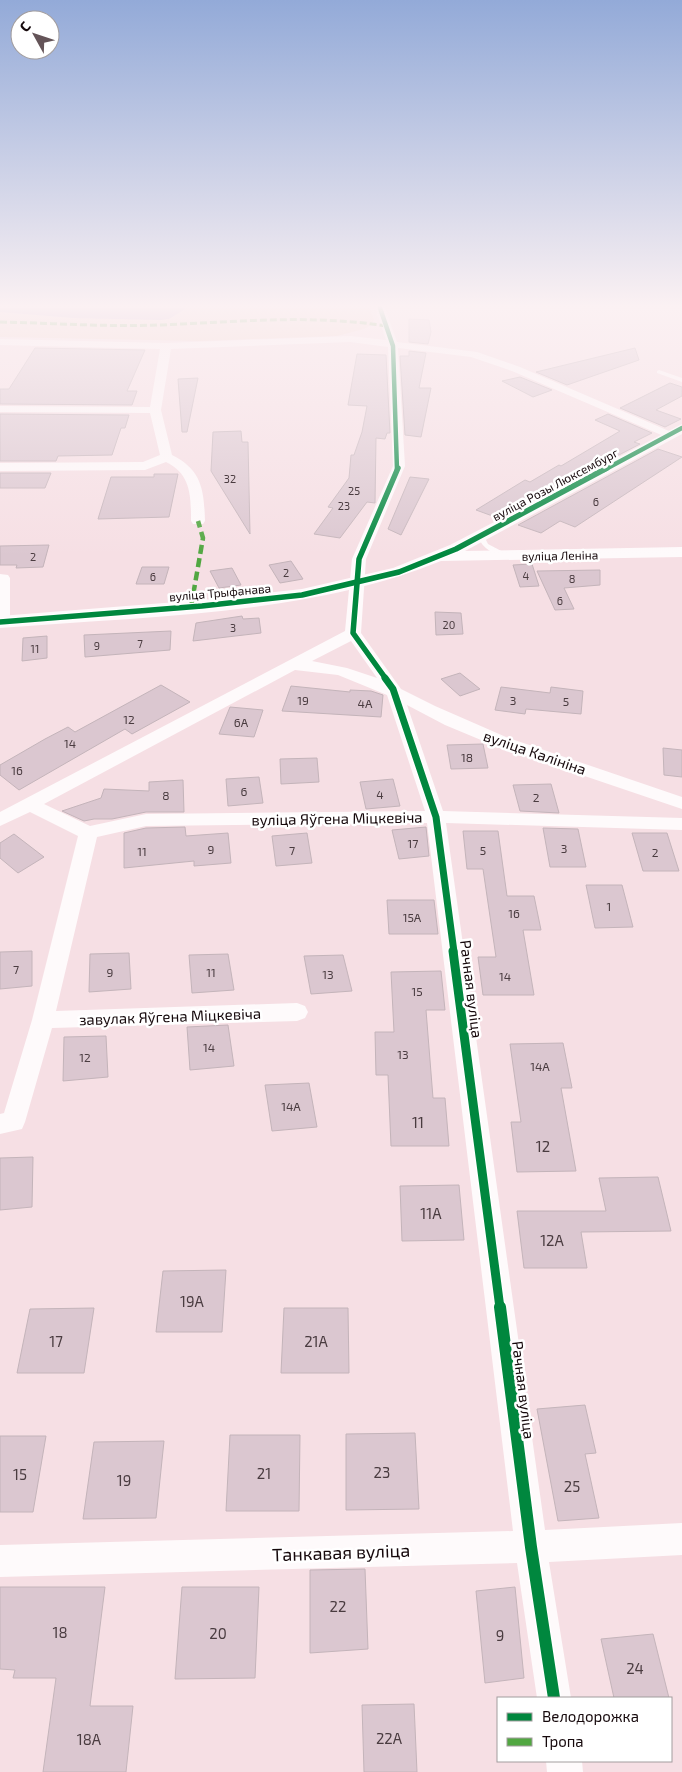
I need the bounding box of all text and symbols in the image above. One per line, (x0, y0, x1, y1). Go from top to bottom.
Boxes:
north arrow (10, 10, 60, 60)
text: С (16, 18, 34, 35)
street label: вуліца Розы Люксембург (490, 445, 621, 524)
house number: 32 (224, 472, 236, 485)
house number: 25 (348, 484, 360, 497)
house number: 6 (593, 495, 599, 508)
house number: 23 (338, 499, 350, 512)
street label: вуліца Леніна (522, 547, 598, 564)
house number: 2 (30, 550, 36, 563)
house number: 2 (283, 566, 289, 579)
house number: 4 (523, 569, 530, 582)
house number: 6 (150, 570, 156, 583)
house number: 8 (569, 572, 575, 585)
street label: вуліца Трыфанава (168, 581, 272, 604)
house number: 6 (557, 594, 563, 607)
house number: 20 (443, 618, 455, 631)
house number: 3 (230, 621, 236, 634)
house number: 7 (137, 637, 143, 650)
house number: 9 (94, 639, 100, 652)
house number: 11 (31, 642, 39, 655)
house number: 19 (297, 693, 309, 707)
house number: 3 (510, 693, 516, 707)
house number: 5 (563, 694, 569, 708)
house number: 4А (358, 696, 373, 710)
house number: 12 (123, 712, 135, 726)
house number: 6А (234, 715, 249, 729)
street label: вуліца Калініна (481, 726, 589, 779)
house number: 14 (64, 736, 76, 750)
house number: 18 (461, 750, 473, 764)
house number: 16 (11, 763, 23, 777)
house number: 6 (241, 784, 248, 798)
house number: 4 (376, 787, 384, 801)
house number: 8 (162, 788, 170, 802)
house number: 2 (533, 790, 540, 804)
street label: вуліца Яўгена Міцкевіча (251, 808, 423, 829)
house number: 17 (408, 836, 418, 850)
house number: 3 (561, 841, 567, 855)
house number: 9 (208, 842, 215, 856)
house number: 7 (289, 843, 295, 857)
house number: 5 (480, 843, 486, 857)
house number: 11 (137, 844, 147, 858)
house number: 2 (652, 845, 659, 859)
house number: 1 (607, 899, 611, 913)
house number: 16 (508, 906, 520, 920)
house number: 15А (403, 910, 422, 924)
street label: Рачная вуліца (456, 939, 487, 1039)
house number: 7 (13, 962, 19, 976)
house number: 9 (107, 965, 114, 979)
house number: 11 (206, 965, 216, 979)
house number: 13 (322, 967, 334, 981)
house number: 14 (499, 969, 511, 983)
house number: 15 (411, 984, 423, 998)
street label: завулак Яўгена Міцкевіча (79, 1004, 261, 1029)
house number: 14 (203, 1040, 215, 1054)
house number: 13 (397, 1047, 409, 1061)
house number: 12 (79, 1050, 91, 1064)
house number: 14А (530, 1059, 550, 1073)
house number: 14А (281, 1099, 301, 1113)
house number: 11 (412, 1113, 424, 1131)
house number: 12 (536, 1137, 550, 1155)
house number: 11А (420, 1204, 442, 1222)
house number: 12А (540, 1231, 565, 1249)
house number: 19А (180, 1292, 205, 1310)
house number: 17 (49, 1332, 63, 1350)
house number: 21А (304, 1332, 329, 1350)
street label: Рачная вуліца (508, 1340, 539, 1440)
house number: 23 (374, 1463, 390, 1481)
house number: 21 (257, 1464, 271, 1482)
house number: 15 (13, 1465, 27, 1483)
house number: 19 (117, 1471, 131, 1489)
house number: 25 (564, 1477, 580, 1495)
street label: Танкавая вуліца (272, 1539, 410, 1565)
house number: 22 (330, 1597, 346, 1615)
house number: 18 (52, 1623, 68, 1641)
house number: 20 (209, 1624, 227, 1642)
house number: 9 (496, 1626, 504, 1644)
house number: 24 (626, 1659, 644, 1677)
legend (497, 1697, 672, 1762)
text: Велодорожка (542, 1707, 639, 1725)
house number: 22А (376, 1729, 403, 1747)
house number: 18А (77, 1730, 102, 1748)
text: Тропа (542, 1732, 584, 1750)

